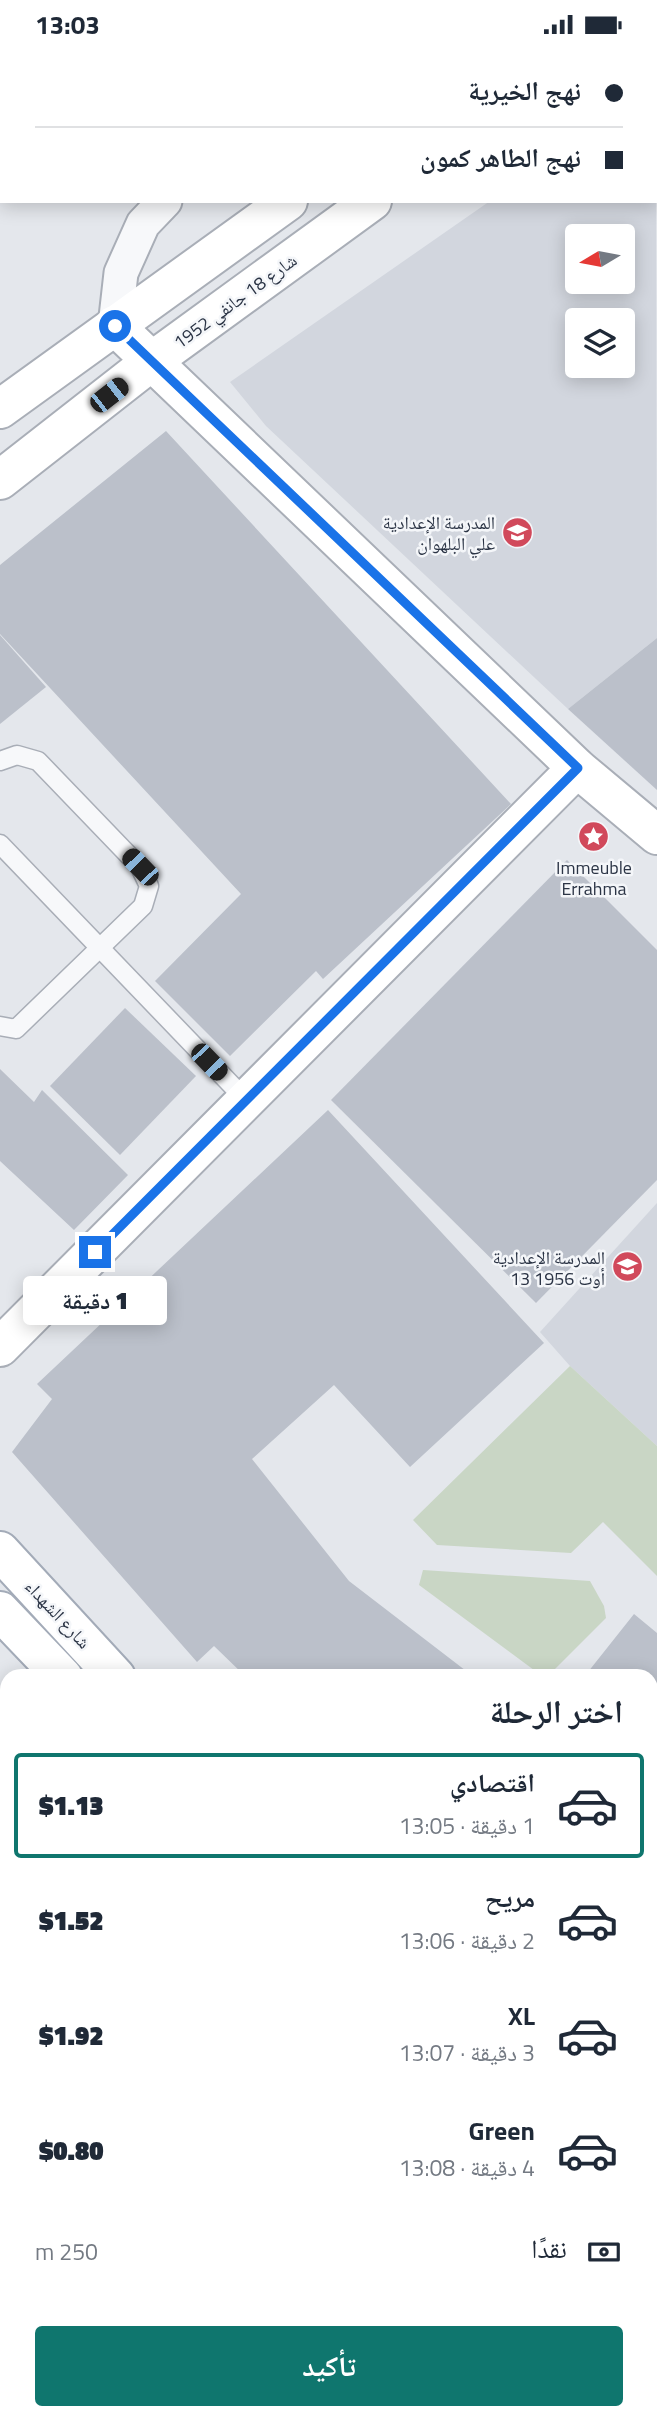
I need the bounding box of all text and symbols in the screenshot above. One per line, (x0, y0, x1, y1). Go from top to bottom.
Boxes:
text: 13:03 (35, 5, 100, 44)
text: نهج الخيرية (468, 71, 581, 110)
text: نهج الطاهر كمون (420, 138, 581, 177)
north arrow (565, 224, 635, 294)
map controls (565, 224, 635, 378)
street label: شارع 18 جانفي 1952 (168, 247, 303, 356)
button: layers (565, 308, 635, 378)
route start (99, 310, 131, 342)
car (86, 374, 133, 416)
place label: المدرسة الإعدادية علي البلهوان (383, 509, 495, 558)
school or university icon: المدرسة الإعدادية علي البلهوان (501, 515, 535, 549)
place icon: Immeuble Errahma (577, 819, 611, 853)
car (118, 845, 163, 889)
place label: Immeuble Errahma (556, 854, 632, 902)
car (187, 1040, 232, 1084)
route end (79, 1236, 111, 1268)
place label: المدرسة الإعدادية 13 أوت 1956 (493, 1244, 605, 1292)
school or university icon: المدرسة الإعدادية 13 أوت 1956 (611, 1250, 645, 1284)
callout: 1 دقيقة (23, 1277, 167, 1325)
text: 1 دقيقة (62, 1283, 128, 1318)
street label: شارع الشهداء (19, 1573, 97, 1655)
text: اختر الرحلة (490, 1687, 623, 1735)
text: اقتصادي (450, 1763, 535, 1802)
icon: car (556, 1774, 619, 1837)
text: $1.13 (39, 1786, 104, 1825)
text: 1 دقيقة · 13:05 (399, 1808, 535, 1843)
text: مريح (485, 1878, 535, 1917)
icon: car (556, 1889, 619, 1952)
text: $1.52 (39, 1901, 104, 1940)
text: 2 دقيقة · 13:06 (399, 1923, 535, 1958)
text: XL (508, 1996, 535, 2035)
icon: car (556, 2004, 619, 2067)
text: $1.92 (39, 2016, 104, 2055)
text: 3 دقيقة · 13:07 (399, 2035, 535, 2070)
text: Green (469, 2111, 535, 2150)
icon: car (556, 2119, 619, 2182)
text: $0.80 (39, 2131, 104, 2170)
text: 4 دقيقة · 13:08 (399, 2150, 535, 2185)
text: نقدًا (531, 2229, 567, 2268)
icon: cash (585, 2233, 623, 2271)
text: 250 m (35, 2234, 98, 2269)
button: تأكيد (35, 2326, 623, 2406)

